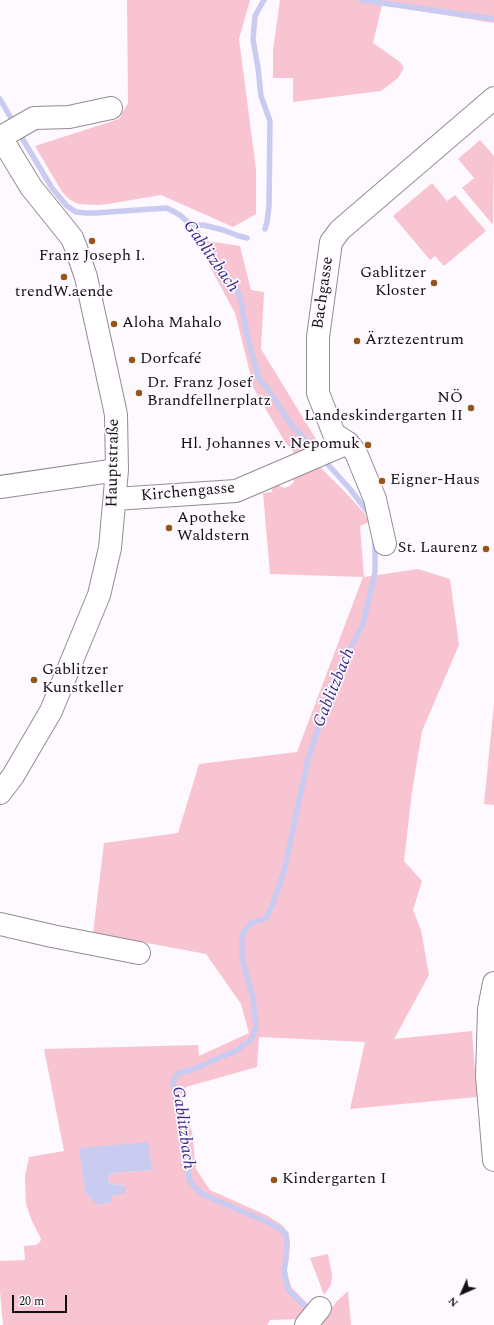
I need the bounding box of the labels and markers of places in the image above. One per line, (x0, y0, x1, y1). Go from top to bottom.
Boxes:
marker: Franz Joseph I. (87, 236, 97, 246)
place label: Franz Joseph I. (39, 247, 145, 267)
place label: Gablitzer Kloster (360, 264, 426, 302)
marker: trendW.aende (59, 272, 69, 282)
marker: Gablitzer Kloster (429, 278, 439, 288)
place label: trendW.aende (15, 283, 113, 303)
place label: Aloha Mahalo (122, 314, 222, 334)
marker: Aloha Mahalo (109, 319, 119, 329)
place label: Ärztezentrum (365, 331, 464, 351)
marker: Ärztezentrum (352, 336, 362, 346)
place label: Dorfcafé (140, 350, 202, 370)
marker: Dorfcafé (127, 355, 137, 365)
place label: Dr. Franz Josef Brandfellnerplatz (147, 374, 271, 412)
marker: Dr. Franz Josef Brandfellnerplatz (134, 388, 144, 398)
place label: NÖ Landeskindergarten II (304, 389, 463, 427)
marker: NÖ Landeskindergarten II (466, 403, 476, 413)
place label: Hl. Johannes v. Nepomuk (180, 435, 360, 455)
marker: Hl. Johannes v. Nepomuk (363, 440, 373, 450)
place label: Eigner-Haus (390, 471, 480, 491)
marker: Eigner-Haus (377, 476, 387, 486)
place label: Apotheke Waldstern (177, 509, 250, 547)
marker: Apotheke Waldstern (164, 523, 174, 533)
place label: St. Laurenz (398, 539, 478, 559)
marker: St. Laurenz (481, 544, 491, 554)
place label: Gablitzer Kunstkeller (42, 661, 124, 699)
marker: Gablitzer Kunstkeller (29, 675, 39, 685)
place label: Kindergarten I (282, 1170, 386, 1190)
marker: Kindergarten I (269, 1175, 279, 1185)

